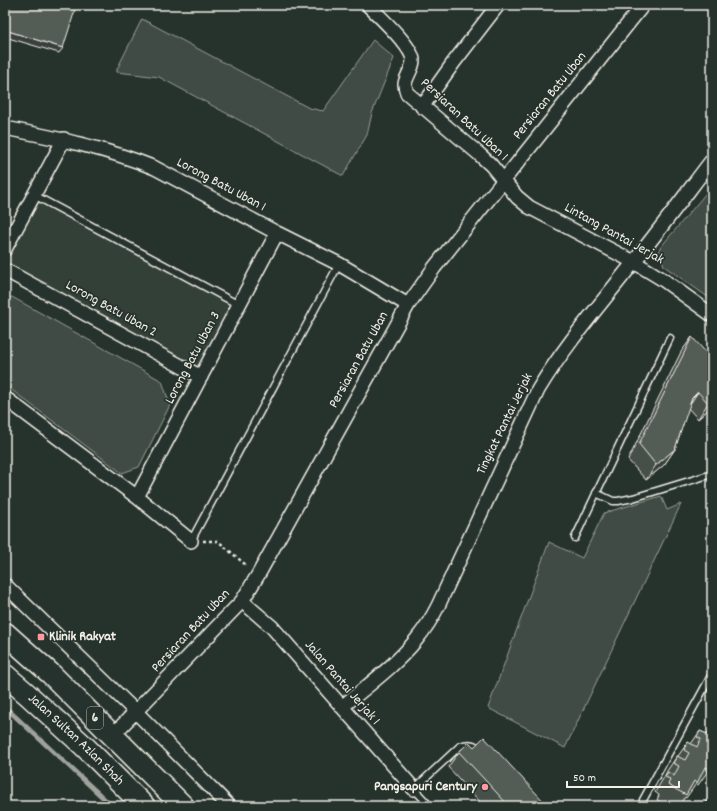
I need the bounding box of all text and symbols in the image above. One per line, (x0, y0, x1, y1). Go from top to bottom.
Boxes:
street label: Persiaran Batu Uban (508, 48, 592, 144)
street label: Persiaran Batu Uban 1 (416, 74, 512, 166)
street label: Lorong Batu Uban 1 (173, 153, 269, 217)
street label: Lintang Pantai Jerjak (560, 198, 668, 270)
street label: Lorong Batu Uban 2 (62, 276, 160, 342)
street label: Lorong Batu Uban 3 (160, 308, 226, 408)
street label: Persiaran Batu Uban (324, 308, 394, 412)
street label: Tingkat Pantai Jerjak (472, 370, 538, 478)
street label: Persiaran Batu Uban (147, 585, 235, 677)
place label: Klinik Rakyat (49, 627, 117, 647)
marker: Klinik Rakyat (36, 632, 46, 642)
street label: Jalan Pantai Jerjak 1 (299, 636, 385, 730)
street label: Jalan Sultan Azlan Shah (23, 689, 129, 791)
road number: 6 (87, 707, 103, 729)
scale bar (567, 763, 679, 789)
text: 50 m (573, 770, 596, 787)
place label: Pangsapuri Century (374, 777, 478, 797)
marker: Pangsapuri Century (480, 782, 490, 792)

